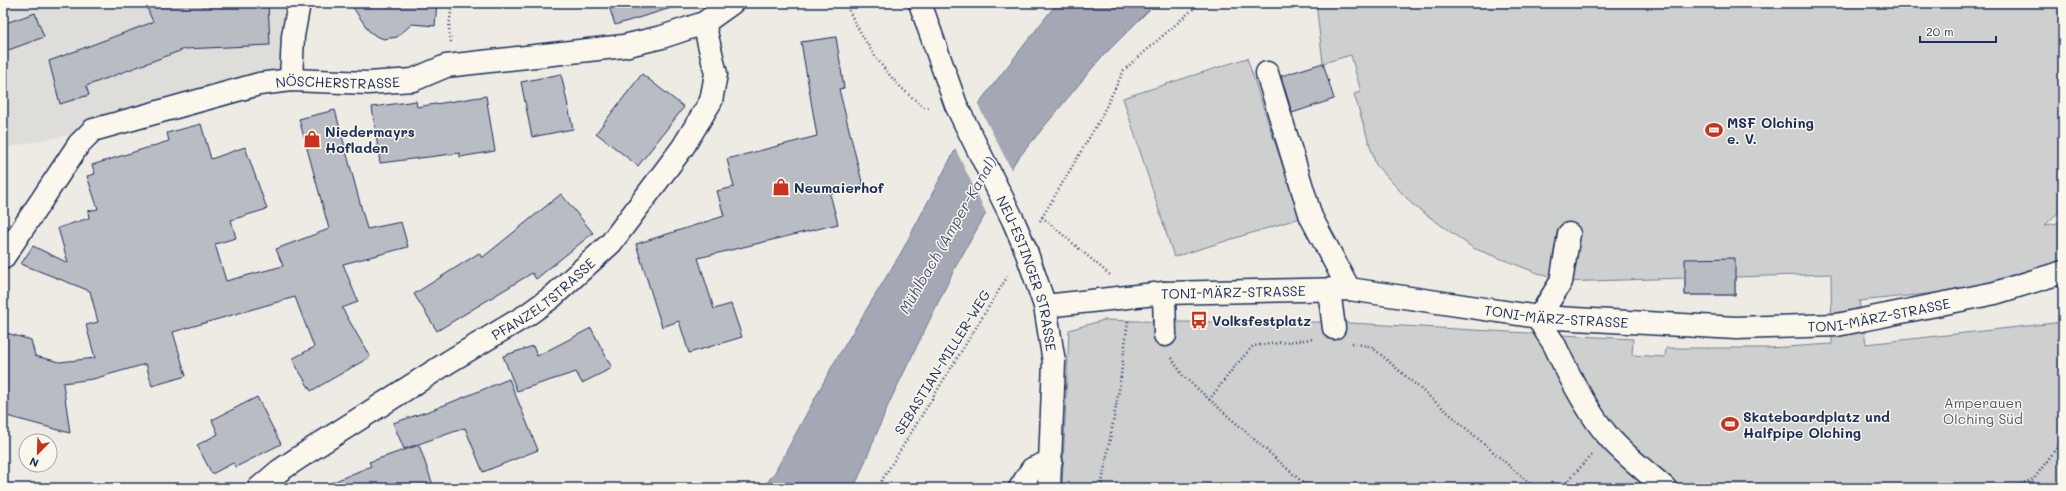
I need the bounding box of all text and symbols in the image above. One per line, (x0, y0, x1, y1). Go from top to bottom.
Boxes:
scale bar (1920, 18, 1996, 44)
text: 20 m (1926, 23, 1954, 39)
street label: NÖSCHERSTRASSE (274, 70, 400, 93)
place label: MSF Olching e. V. (1727, 113, 1814, 148)
sports icon: MSF Olching e. V. (1704, 120, 1724, 140)
place label: Niedermayrs Hofladen (325, 122, 415, 157)
shop icon: Niedermayrs Hofladen (302, 129, 322, 149)
water label: Mühlbach (Amper-Kanal) (894, 153, 1000, 317)
shop icon: Neumaierhof (771, 177, 791, 197)
place label: Neumaierhof (794, 178, 885, 197)
street label: NEU-ESTINGER STRASSE (993, 192, 1062, 353)
street label: PFANZELTSTRASSE (488, 253, 599, 344)
street label: TONI-MÄRZ-STRASSE (1161, 280, 1306, 303)
street label: SEBASTIAN-MILLER-WEG (890, 286, 994, 438)
street label: TONI-MÄRZ-STRASSE (1807, 293, 1952, 335)
street label: TONI-MÄRZ-STRASSE (1483, 300, 1629, 331)
bus stop icon: Volksfestplatz (1189, 310, 1209, 330)
place label: Volksfestplatz (1212, 311, 1311, 330)
park label: Amperauen Olching Süd (1943, 393, 2023, 428)
place label: Skateboardplatz und Halfpipe Olching (1743, 407, 1890, 442)
sports icon: Skateboardplatz und Halfpipe Olching (1720, 414, 1740, 434)
north arrow (18, 433, 58, 473)
text: N (27, 454, 41, 471)

